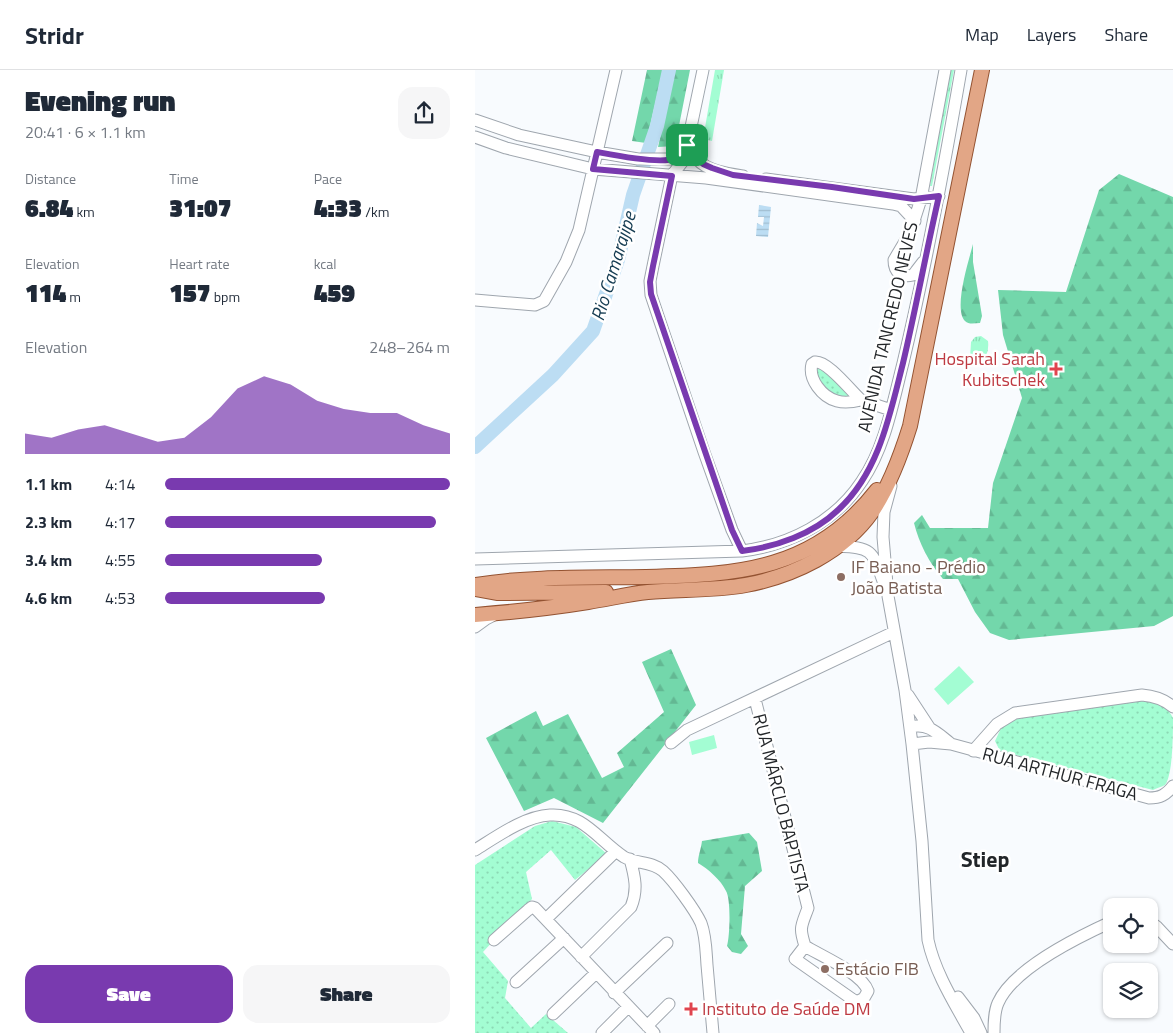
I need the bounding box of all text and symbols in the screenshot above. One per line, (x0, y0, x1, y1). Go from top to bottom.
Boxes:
text: Stridr (25, 17, 84, 53)
text: Map (965, 21, 999, 48)
text: Layers (1027, 21, 1076, 48)
text: Share (1104, 21, 1148, 48)
text: Evening run (25, 79, 176, 122)
button: share (398, 87, 450, 139)
text: 20:41 · 6 × 1.1 km (25, 120, 146, 144)
pin (666, 124, 708, 166)
icon: arrive (673, 131, 701, 159)
text: Distance (25, 168, 76, 189)
text: Time (169, 168, 199, 189)
text: Pace (314, 168, 342, 189)
text: 6.84 (25, 189, 73, 227)
text: 31:07 (169, 189, 232, 227)
text: 4:33 (314, 189, 362, 227)
text: km (73, 201, 95, 222)
text: /km (362, 201, 389, 222)
water label: Rio Camarajipe (582, 207, 643, 324)
street label: AVENIDA TANCREDO NEVES (850, 219, 925, 435)
text: Elevation (25, 253, 79, 274)
text: Heart rate (169, 253, 229, 274)
text: kcal (314, 253, 337, 274)
text: 114 (25, 274, 66, 312)
text: 157 (169, 274, 211, 312)
text: 459 (314, 274, 355, 312)
text: m (66, 286, 81, 307)
text: bpm (211, 286, 240, 307)
text: Elevation (25, 335, 87, 359)
text: 248–264 m (369, 335, 450, 359)
place label: Hospital Sarah Kubitschek (934, 345, 1045, 393)
marker: Hospital Sarah Kubitschek (1049, 362, 1063, 376)
text: 1.1 km (25, 472, 72, 496)
text: 4:14 (105, 472, 135, 496)
text: 2.3 km (25, 510, 72, 534)
text: 4:17 (105, 510, 135, 534)
text: 3.4 km (25, 548, 72, 572)
text: 4:55 (105, 548, 135, 572)
place label: IF Baiano - Prédio João Batista (851, 553, 986, 601)
marker: IF Baiano - Prédio João Batista (835, 571, 847, 583)
text: 4.6 km (25, 586, 72, 610)
text: 4:53 (105, 586, 135, 610)
street label: RUA MÁRCLO BAPTISTA (746, 711, 817, 895)
street label: RUA ARTHUR FRAGA (979, 740, 1141, 807)
district label: Stiep (961, 842, 1009, 876)
map controls (1103, 898, 1158, 1018)
button: locate (1103, 898, 1158, 953)
place label: Estácio FIB (835, 955, 919, 982)
marker: Estácio FIB (819, 963, 831, 975)
button: layers (1103, 963, 1158, 1018)
button: Save (25, 965, 233, 1023)
button: Share (243, 965, 450, 1023)
place label: Instituto de Saúde DM (702, 995, 871, 1022)
marker: Instituto de Saúde DM (684, 1002, 698, 1016)

